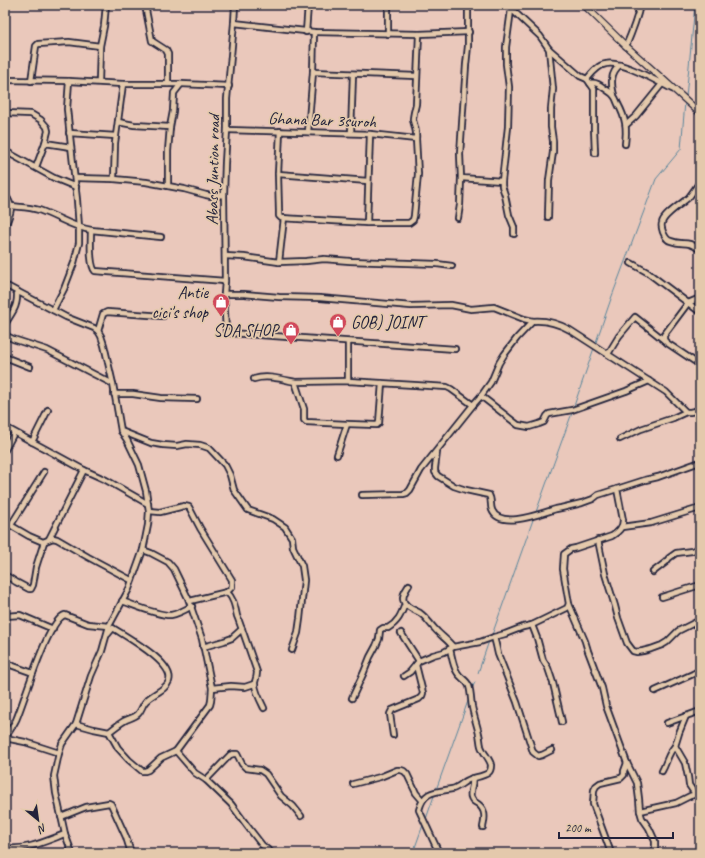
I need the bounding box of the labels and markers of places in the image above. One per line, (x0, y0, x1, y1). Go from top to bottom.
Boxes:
place label: Antie cici's shop (152, 282, 210, 323)
shop icon: Antie cici's shop (211, 292, 231, 317)
shop icon: GOB) JOINT (328, 312, 348, 337)
place label: GOB) JOINT (351, 312, 428, 333)
place label: SDA SHOP (213, 320, 280, 341)
shop icon: SDA SHOP (281, 320, 301, 345)

